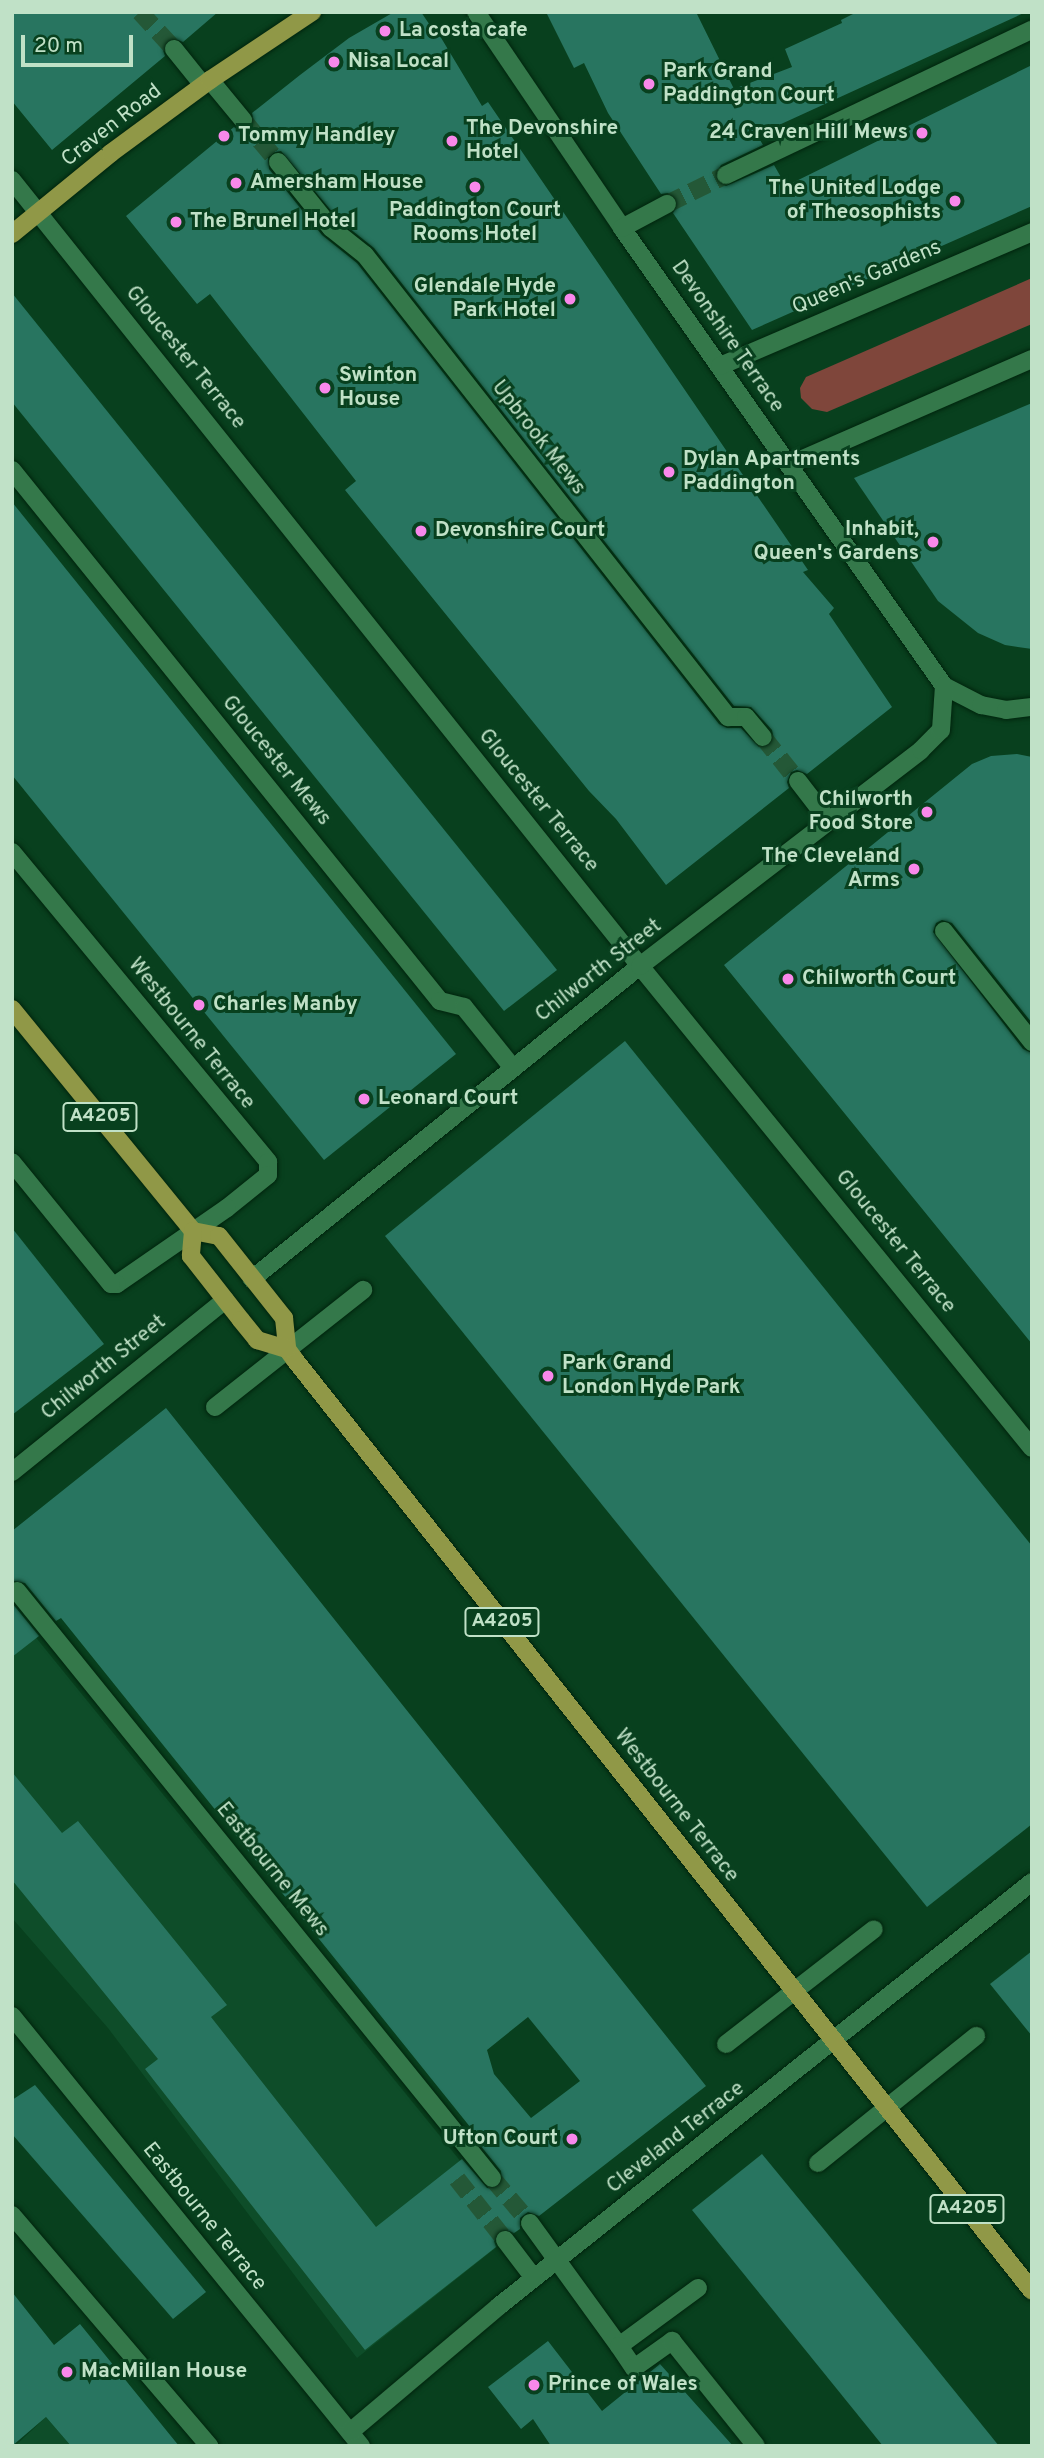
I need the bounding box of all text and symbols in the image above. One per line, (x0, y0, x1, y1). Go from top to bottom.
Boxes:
place label: La costa cafe (399, 18, 528, 44)
scale bar (24, 21, 136, 65)
marker: La costa cafe (377, 23, 393, 39)
text: 20 m (34, 33, 83, 60)
place label: Nisa Local (348, 49, 449, 75)
marker: Nisa Local (326, 54, 342, 70)
place label: Park Grand Paddington Court (663, 59, 835, 109)
marker: Park Grand Paddington Court (641, 76, 657, 92)
street label: Craven Road (57, 79, 167, 173)
place label: The Devonshire Hotel (466, 116, 618, 166)
place label: 24 Craven Hill Mews (709, 120, 908, 146)
place label: Tommy Handley (238, 123, 395, 149)
marker: 24 Craven Hill Mews (914, 125, 930, 141)
marker: Tommy Handley (216, 128, 232, 144)
marker: The Devonshire Hotel (444, 133, 460, 149)
place label: Amersham House (250, 170, 423, 196)
marker: Amersham House (228, 175, 244, 191)
place label: The United Lodge of Theosophists (768, 176, 941, 226)
marker: Paddington Court Rooms Hotel (467, 179, 483, 195)
marker: The United Lodge of Theosophists (947, 193, 963, 209)
place label: Paddington Court Rooms Hotel (389, 198, 561, 248)
place label: The Brunel Hotel (190, 209, 356, 235)
marker: The Brunel Hotel (168, 214, 184, 230)
street label: Queen's Gardens (789, 235, 945, 321)
street label: Devonshire Terrace (665, 256, 789, 418)
place label: Glendale Hyde Park Hotel (414, 274, 556, 324)
street label: Gloucester Terrace (119, 281, 251, 435)
marker: Glendale Hyde Park Hotel (562, 291, 578, 307)
place label: Swinton House (339, 363, 417, 413)
street label: Upbrook Mews (485, 376, 591, 500)
marker: Swinton House (317, 380, 333, 396)
place label: Dylan Apartments Paddington (683, 447, 861, 497)
marker: Dylan Apartments Paddington (661, 464, 677, 480)
place label: Inhabit, Queen's Gardens (754, 517, 919, 567)
place label: Devonshire Court (435, 518, 605, 544)
marker: Devonshire Court (413, 523, 429, 539)
marker: Inhabit, Queen's Gardens (925, 534, 941, 550)
street label: Gloucester Mews (216, 691, 336, 831)
street label: Gloucester Terrace (472, 724, 604, 878)
place label: Chilworth Food Store (809, 787, 913, 837)
marker: Chilworth Food Store (919, 804, 935, 820)
place label: The Cleveland Arms (761, 844, 900, 894)
marker: The Cleveland Arms (906, 861, 922, 877)
street label: Chilworth Street (531, 914, 667, 1028)
street label: Westbourne Terrace (122, 953, 260, 1115)
place label: Chilworth Court (802, 966, 956, 992)
marker: Chilworth Court (780, 971, 796, 987)
place label: Charles Manby (213, 992, 358, 1018)
marker: Charles Manby (191, 997, 207, 1013)
place label: Leonard Court (378, 1086, 518, 1112)
marker: Leonard Court (356, 1091, 372, 1107)
road number: A4205 (62, 1102, 138, 1133)
street label: Gloucester Terrace (829, 1165, 961, 1319)
street label: Chilworth Street (37, 1310, 171, 1426)
place label: Park Grand London Hyde Park (562, 1351, 741, 1401)
marker: Park Grand London Hyde Park (540, 1368, 556, 1384)
road number: A4205 (463, 1606, 540, 1638)
street label: Westbourne Terrace (608, 1724, 744, 1888)
street label: Eastbourne Mews (210, 1798, 334, 1942)
street label: Cleveland Terrace (602, 2076, 750, 2200)
place label: Ufton Court (443, 2126, 558, 2152)
marker: Ufton Court (564, 2131, 580, 2147)
street label: Eastbourne Terrace (136, 2138, 272, 2296)
road number: A4205 (928, 2194, 1006, 2224)
place label: MacMillan House (81, 2359, 247, 2385)
marker: MacMillan House (59, 2364, 75, 2380)
place label: Prince of Wales (548, 2372, 698, 2398)
marker: Prince of Wales (526, 2377, 542, 2393)

